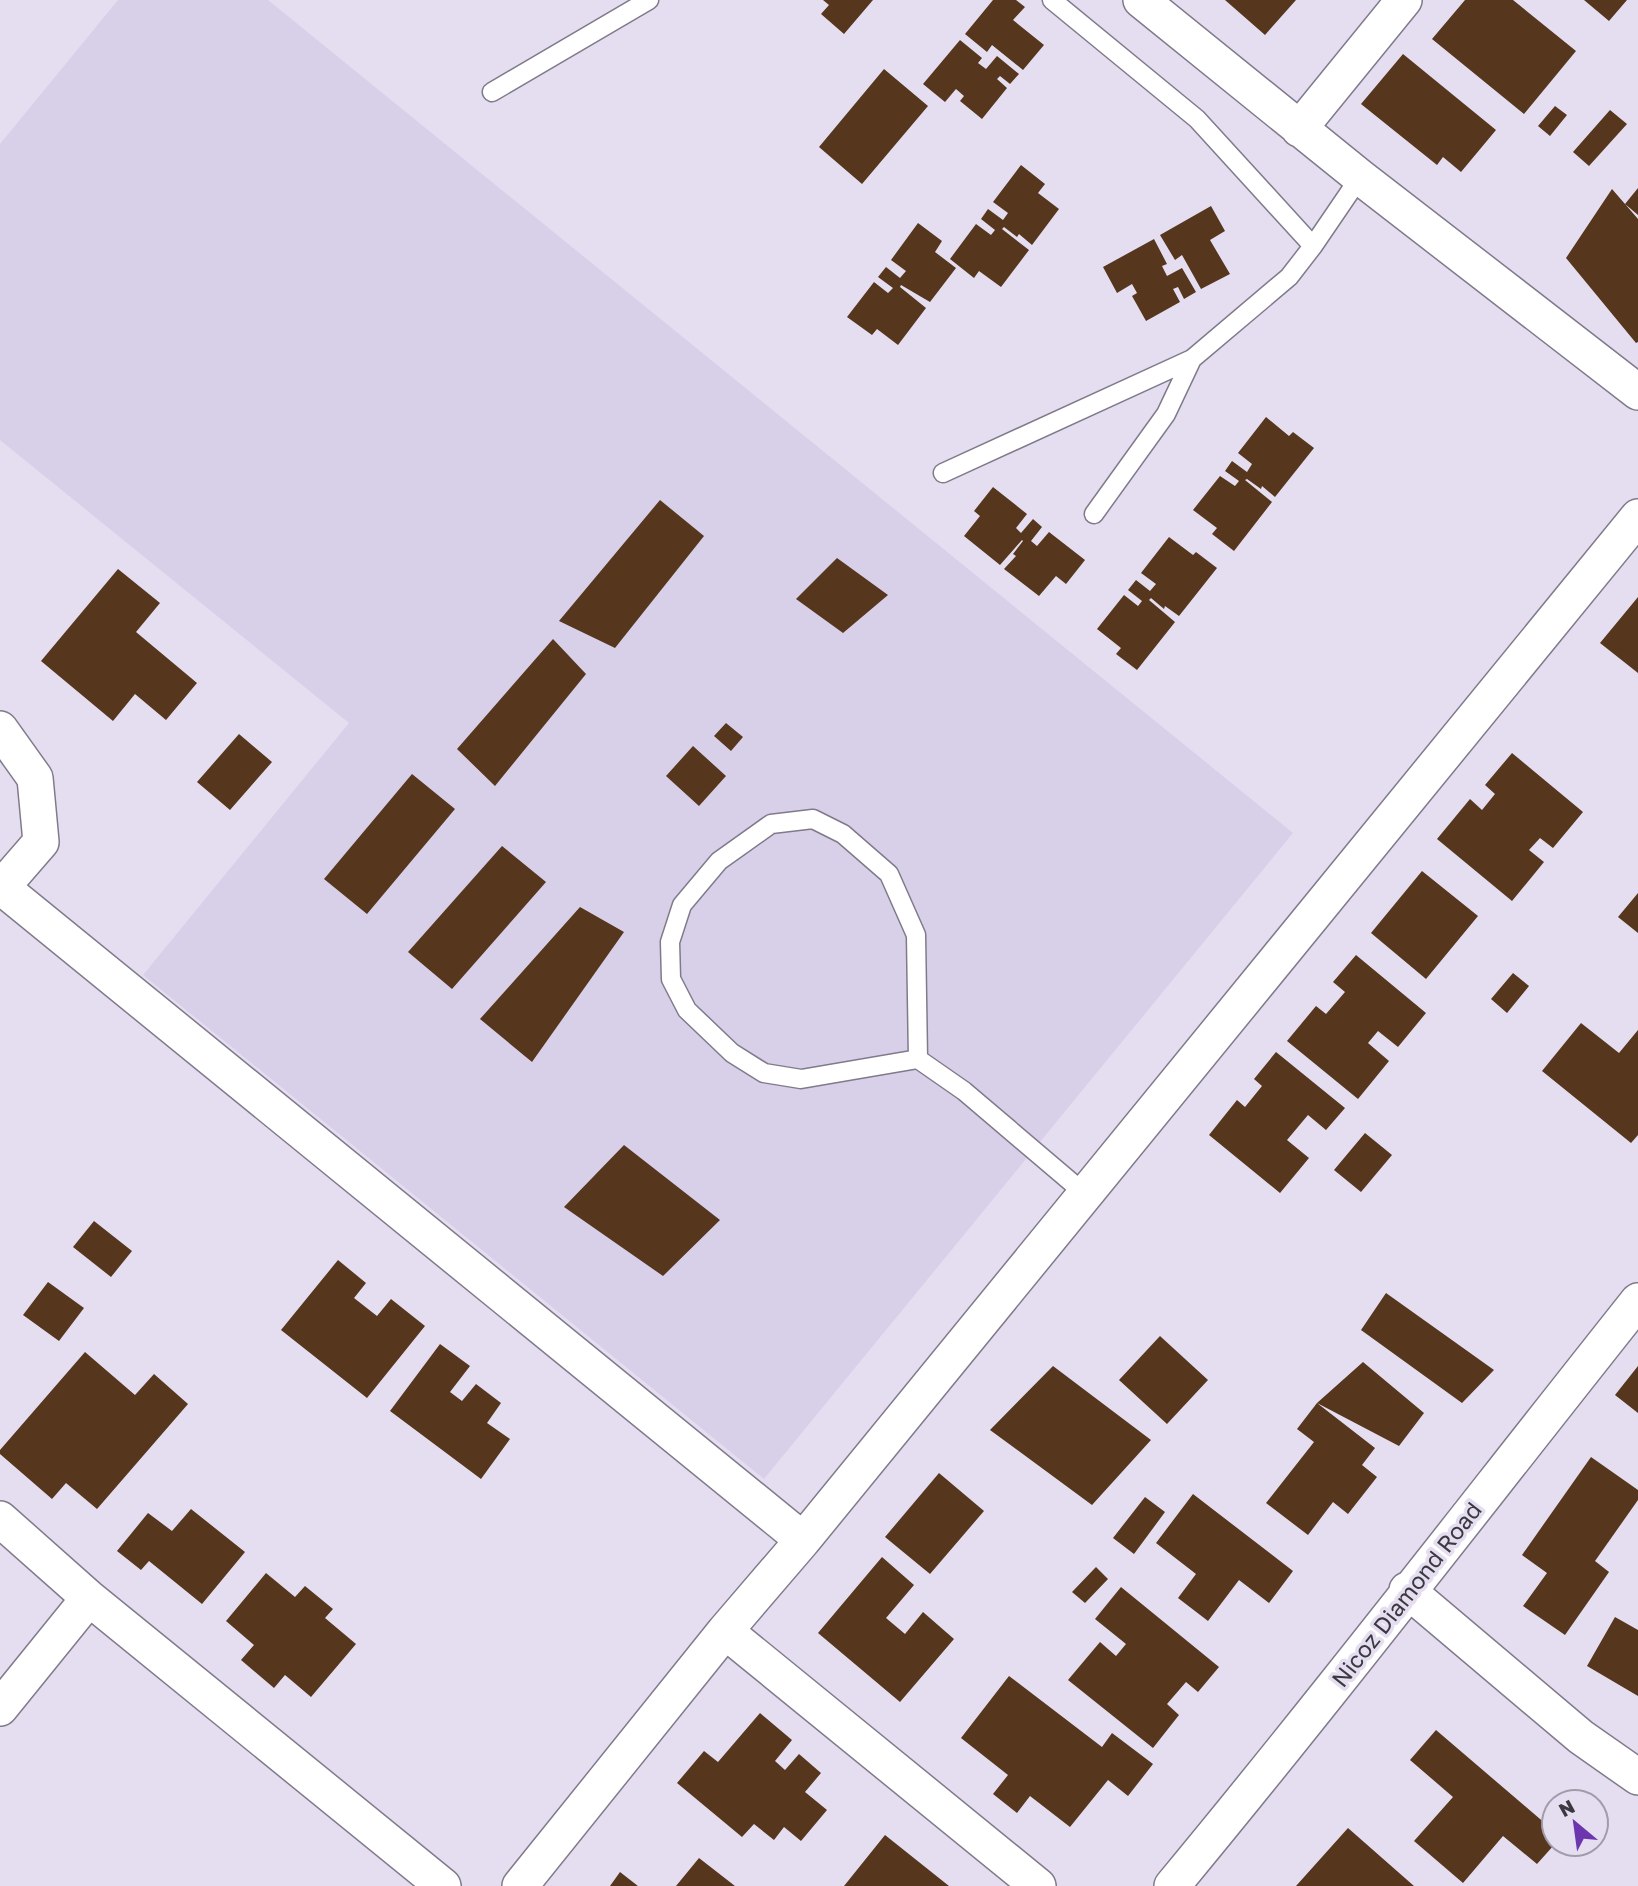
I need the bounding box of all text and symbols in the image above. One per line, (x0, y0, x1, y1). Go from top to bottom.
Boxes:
street label: Nicoz Diamond Road (1325, 1496, 1487, 1692)
north arrow (1540, 1788, 1610, 1858)
text: N (1555, 1794, 1578, 1821)

